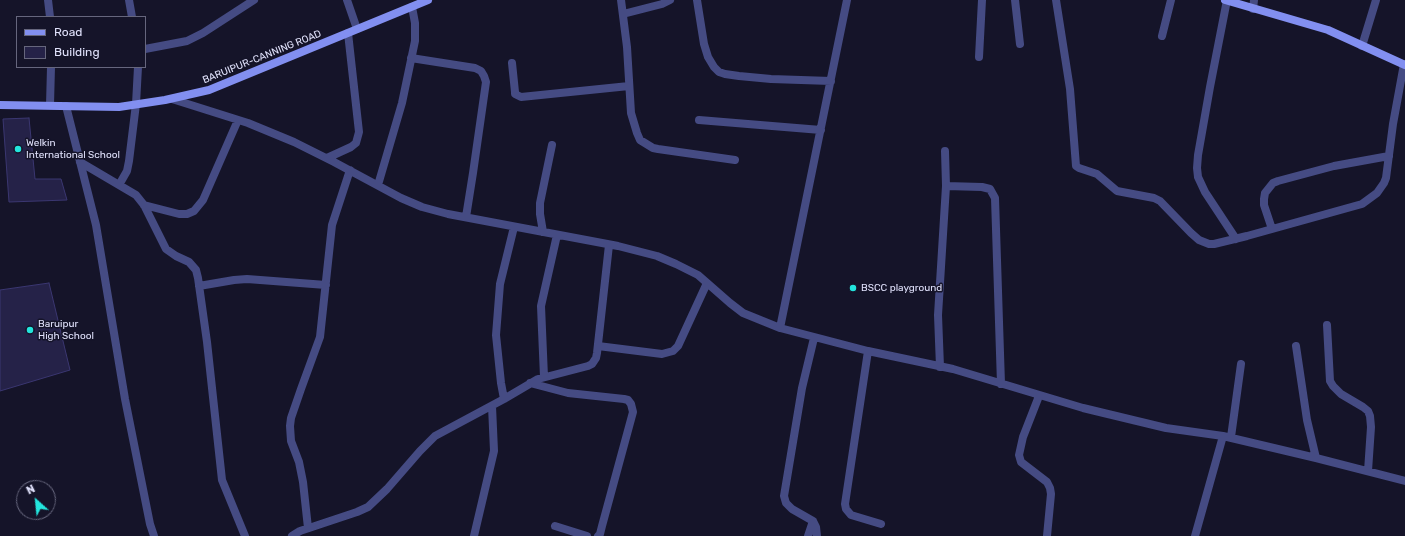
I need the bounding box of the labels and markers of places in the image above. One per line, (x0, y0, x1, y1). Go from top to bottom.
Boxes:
place label: Welkin International School (26, 137, 120, 160)
marker: Welkin International School (13, 144, 23, 154)
place label: BSCC playground (861, 282, 942, 294)
marker: BSCC playground (848, 283, 858, 293)
place label: Baruipur High School (38, 318, 94, 342)
marker: Baruipur High School (25, 325, 35, 335)

